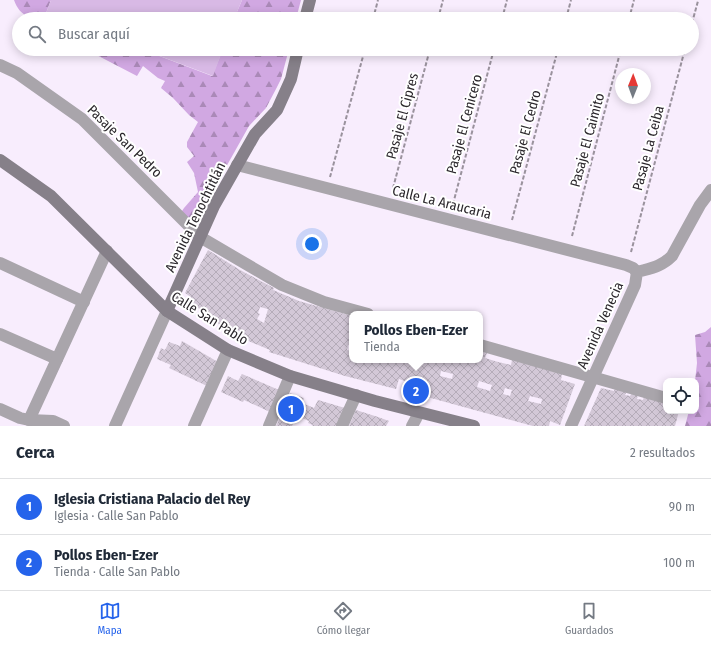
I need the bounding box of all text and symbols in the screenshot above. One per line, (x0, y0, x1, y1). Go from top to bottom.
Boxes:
search box (12, 12, 699, 56)
icon: search (26, 23, 48, 45)
text: Buscar aquí (58, 25, 130, 43)
north arrow (615, 68, 651, 104)
street label: Pasaje El Cipres (383, 71, 422, 161)
street label: Pasaje El Cenicero (443, 73, 486, 176)
street label: Pasaje El Cedro (506, 88, 545, 176)
street label: Pasaje El Caimito (567, 91, 608, 189)
street label: Pasaje San Pedro (84, 101, 166, 181)
street label: Pasaje La Ceiba (629, 104, 668, 193)
street label: Avenida Tenochtitlán (161, 159, 229, 275)
street label: Calle La Araucaria (391, 182, 493, 223)
your location (302, 234, 322, 254)
street label: Avenida Venecia (574, 279, 627, 371)
street label: Calle San Pablo (168, 288, 251, 349)
popup (349, 311, 483, 363)
text: Pollos Eben-Ezer (364, 321, 468, 339)
text: Tienda (364, 339, 400, 354)
pin: 2 (403, 376, 429, 406)
map controls (663, 378, 699, 414)
button: locate (663, 378, 699, 414)
pin: 1 (278, 394, 304, 424)
text: Cerca (16, 442, 55, 463)
text: 2 resultados (630, 445, 695, 460)
text: Iglesia Cristiana Palacio del Rey (54, 490, 250, 508)
text: 1 (26, 499, 32, 514)
text: 90 m (669, 499, 695, 514)
text: Iglesia · Calle San Pablo (54, 508, 179, 523)
text: Pollos Eben-Ezer (54, 546, 158, 564)
text: 2 (26, 555, 32, 570)
text: 100 m (663, 555, 695, 570)
text: Tienda · Calle San Pablo (54, 564, 180, 579)
tab: Mapa (97, 600, 122, 637)
tab: Cómo llegar (317, 600, 370, 637)
tab: Guardados (565, 600, 614, 637)

